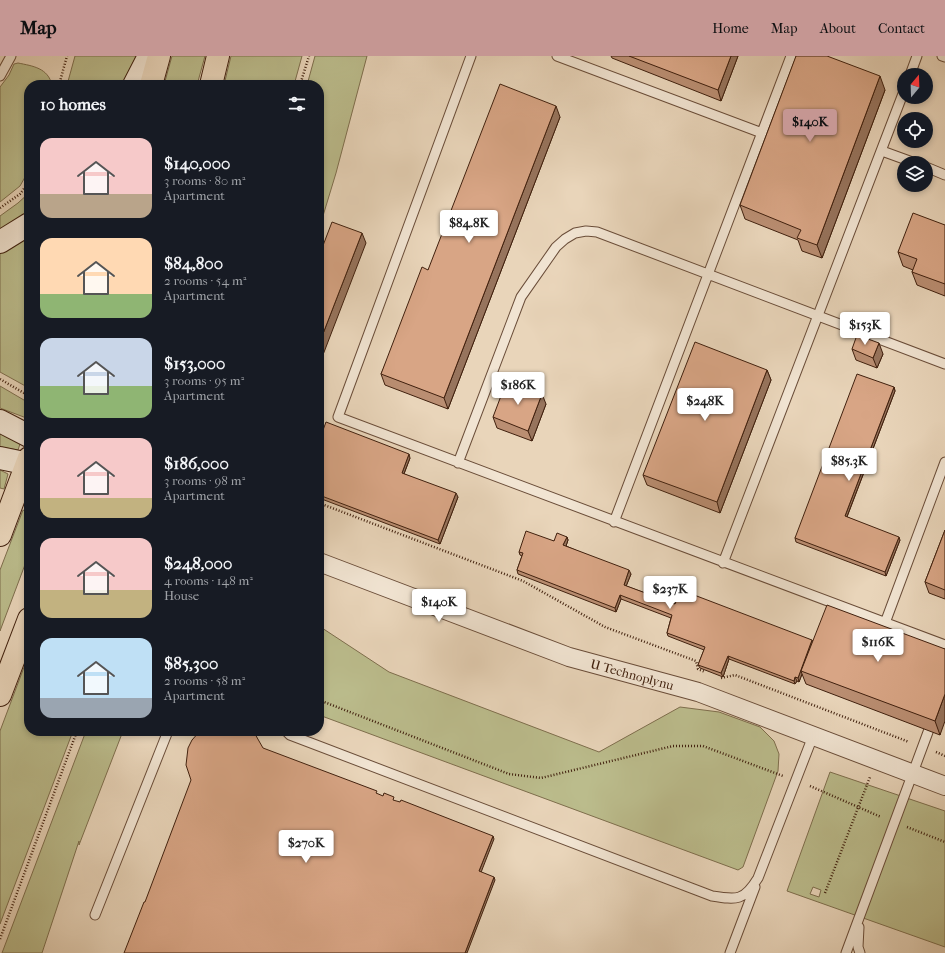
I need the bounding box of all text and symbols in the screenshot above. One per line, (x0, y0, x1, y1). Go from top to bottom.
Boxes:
text: Map (20, 17, 56, 39)
text: Home (712, 20, 749, 37)
text: Map (771, 20, 798, 37)
text: About (820, 20, 856, 37)
text: Contact (878, 20, 925, 37)
north arrow (897, 68, 933, 104)
map controls (897, 68, 933, 192)
icon: filters (286, 93, 308, 115)
text: 10 homes (40, 94, 106, 114)
pin: $140K (782, 109, 838, 143)
button: locate (897, 112, 933, 148)
text: $140K (792, 114, 828, 129)
text: $140,000 (164, 153, 231, 173)
icon: home (72, 154, 120, 202)
button: layers (897, 156, 933, 192)
text: 3 rooms · 80 m² (164, 173, 245, 188)
text: Apartment (164, 188, 225, 203)
pin: $84.8K (436, 210, 502, 244)
text: $84.8K (449, 215, 489, 230)
text: $84,800 (164, 253, 223, 273)
icon: home (72, 254, 120, 302)
text: 2 rooms · 54 m² (164, 273, 246, 288)
text: Apartment (164, 288, 225, 303)
pin: $153K (837, 312, 893, 346)
text: $153K (849, 317, 881, 332)
text: $153,000 (164, 353, 225, 373)
icon: home (72, 354, 120, 402)
pin: $186K (490, 372, 546, 406)
text: 3 rooms · 95 m² (164, 373, 244, 388)
text: $186K (501, 377, 535, 392)
text: Apartment (164, 388, 225, 403)
pin: $248K (677, 388, 733, 422)
text: $248K (686, 393, 724, 408)
pin: $85.3K (816, 448, 882, 482)
text: $186,000 (164, 453, 229, 473)
text: $85.3K (831, 453, 867, 468)
icon: home (72, 454, 120, 502)
text: 3 rooms · 98 m² (164, 473, 245, 488)
text: Apartment (164, 488, 225, 503)
text: $248,000 (164, 553, 232, 573)
icon: home (72, 554, 120, 602)
text: 4 rooms · 148 m² (164, 573, 253, 588)
pin: $237K (642, 576, 698, 610)
text: $237K (653, 581, 687, 596)
text: House (164, 588, 199, 603)
pin: $140K (411, 589, 467, 623)
text: $140K (421, 594, 457, 609)
pin: $116K (850, 629, 906, 663)
text: $116K (862, 634, 894, 649)
text: $85,300 (164, 653, 218, 673)
icon: home (72, 654, 120, 702)
street label: U Technoplynu (589, 656, 676, 693)
text: 2 rooms · 58 m² (164, 673, 245, 688)
text: Apartment (164, 688, 225, 703)
pin: $270K (278, 830, 334, 864)
text: $270K (288, 835, 324, 850)

